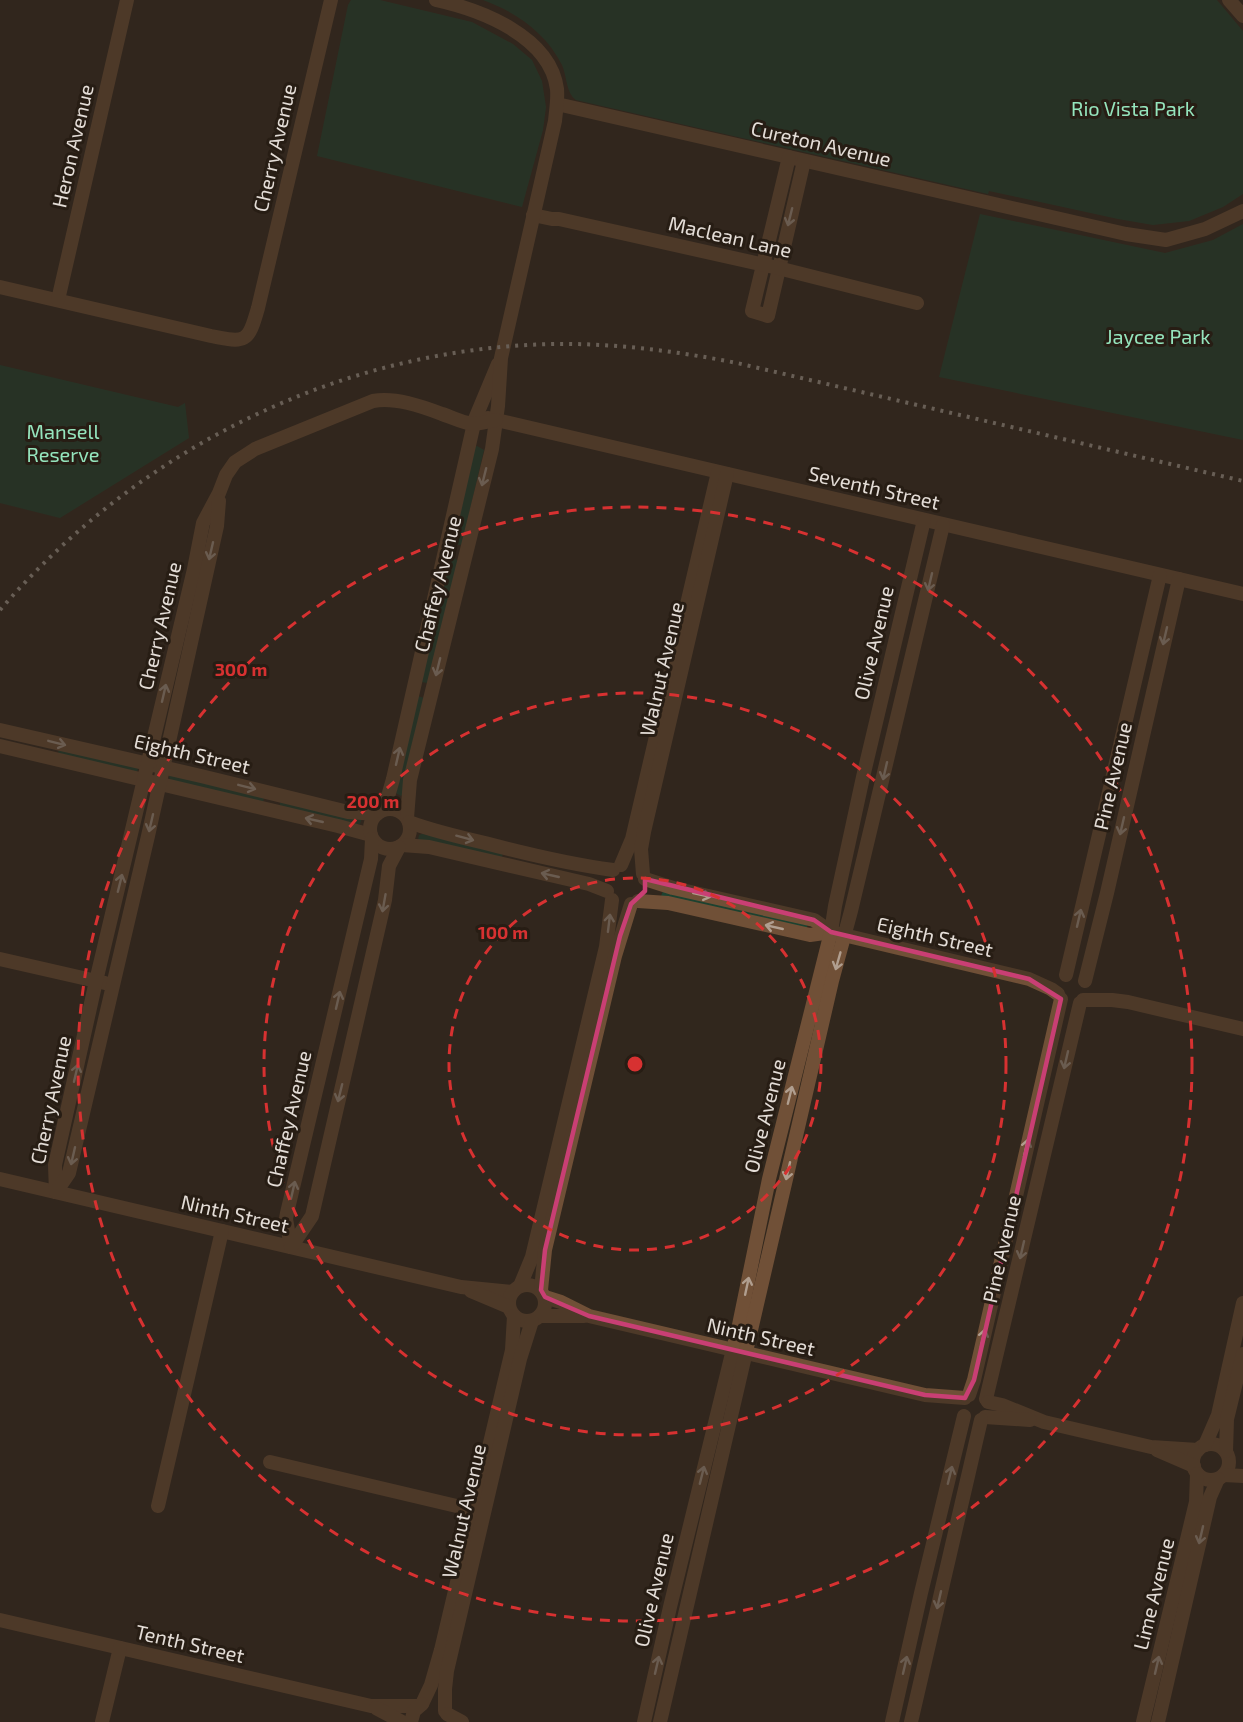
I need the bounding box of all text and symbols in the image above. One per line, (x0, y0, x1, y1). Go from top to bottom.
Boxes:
street label: Cherry Avenue (248, 81, 300, 214)
street label: Heron Avenue (46, 82, 98, 210)
park label: Rio Vista Park (1071, 96, 1195, 120)
street label: Cureton Avenue (749, 115, 894, 171)
one-way arrow (784, 208, 796, 227)
street label: Maclean Lane (666, 210, 794, 262)
park label: Jaycee Park (1106, 324, 1210, 348)
park label: Mansell Reserve (26, 419, 100, 466)
street label: Seventh Street (806, 460, 943, 514)
one-way arrow (478, 468, 490, 487)
street label: Chaffey Avenue (408, 513, 466, 655)
one-way arrow (205, 540, 216, 560)
street label: Cherry Avenue (133, 559, 185, 692)
one-way arrow (923, 572, 935, 591)
street label: Olive Avenue (848, 583, 898, 702)
street label: Walnut Avenue (634, 599, 688, 738)
one-way arrow (1159, 626, 1171, 645)
one-way arrow (431, 657, 443, 676)
text: 300 m (215, 658, 267, 680)
one-way arrow (159, 684, 171, 703)
street label: Pine Avenue (1088, 719, 1136, 832)
street label: Eighth Street (132, 728, 253, 778)
one-way arrow (47, 737, 66, 749)
one-way arrow (393, 746, 405, 765)
one-way arrow (878, 762, 890, 781)
one-way arrow (237, 782, 256, 794)
text: 200 m (347, 790, 399, 812)
one-way arrow (145, 813, 157, 832)
one-way arrow (305, 813, 324, 825)
one-way arrow (1116, 816, 1127, 835)
one-way arrow (455, 833, 474, 845)
one-way arrow (541, 869, 561, 880)
one-way arrow (114, 874, 126, 893)
one-way arrow (692, 889, 711, 901)
one-way arrow (378, 892, 389, 912)
one-way arrow (1074, 909, 1086, 928)
street label: Eighth Street (875, 911, 996, 961)
one-way arrow (604, 914, 615, 934)
text: 100 m (478, 921, 528, 943)
one-way arrow (765, 921, 784, 932)
one-way arrow (832, 951, 843, 970)
one-way arrow (332, 991, 344, 1010)
street label: Cherry Avenue (25, 1033, 75, 1166)
street label: Chaffey Avenue (261, 1048, 315, 1190)
one-way arrow (1060, 1050, 1072, 1069)
centre of rings (625, 1054, 645, 1074)
street label: Olive Avenue (738, 1056, 790, 1175)
one-way arrow (70, 1064, 82, 1083)
one-way arrow (333, 1083, 345, 1102)
one-way arrow (785, 1086, 796, 1105)
one-way arrow (1021, 1139, 1033, 1158)
one-way arrow (66, 1146, 78, 1165)
one-way arrow (782, 1161, 793, 1180)
one-way arrow (287, 1181, 299, 1200)
street label: Ninth Street (179, 1189, 292, 1237)
street label: Pine Avenue (977, 1192, 1025, 1305)
one-way arrow (1015, 1240, 1027, 1259)
one-way arrow (742, 1276, 753, 1296)
street label: Ninth Street (705, 1312, 818, 1360)
one-way arrow (978, 1329, 989, 1349)
street label: Walnut Avenue (436, 1441, 490, 1580)
one-way arrow (696, 1466, 708, 1485)
one-way arrow (945, 1466, 957, 1485)
one-way arrow (1195, 1525, 1207, 1544)
street label: Olive Avenue (628, 1530, 678, 1649)
street label: Lime Avenue (1128, 1535, 1179, 1652)
one-way arrow (933, 1589, 944, 1609)
street label: Tenth Street (133, 1619, 247, 1667)
one-way arrow (651, 1656, 663, 1675)
one-way arrow (899, 1656, 911, 1675)
one-way arrow (1151, 1656, 1163, 1675)

